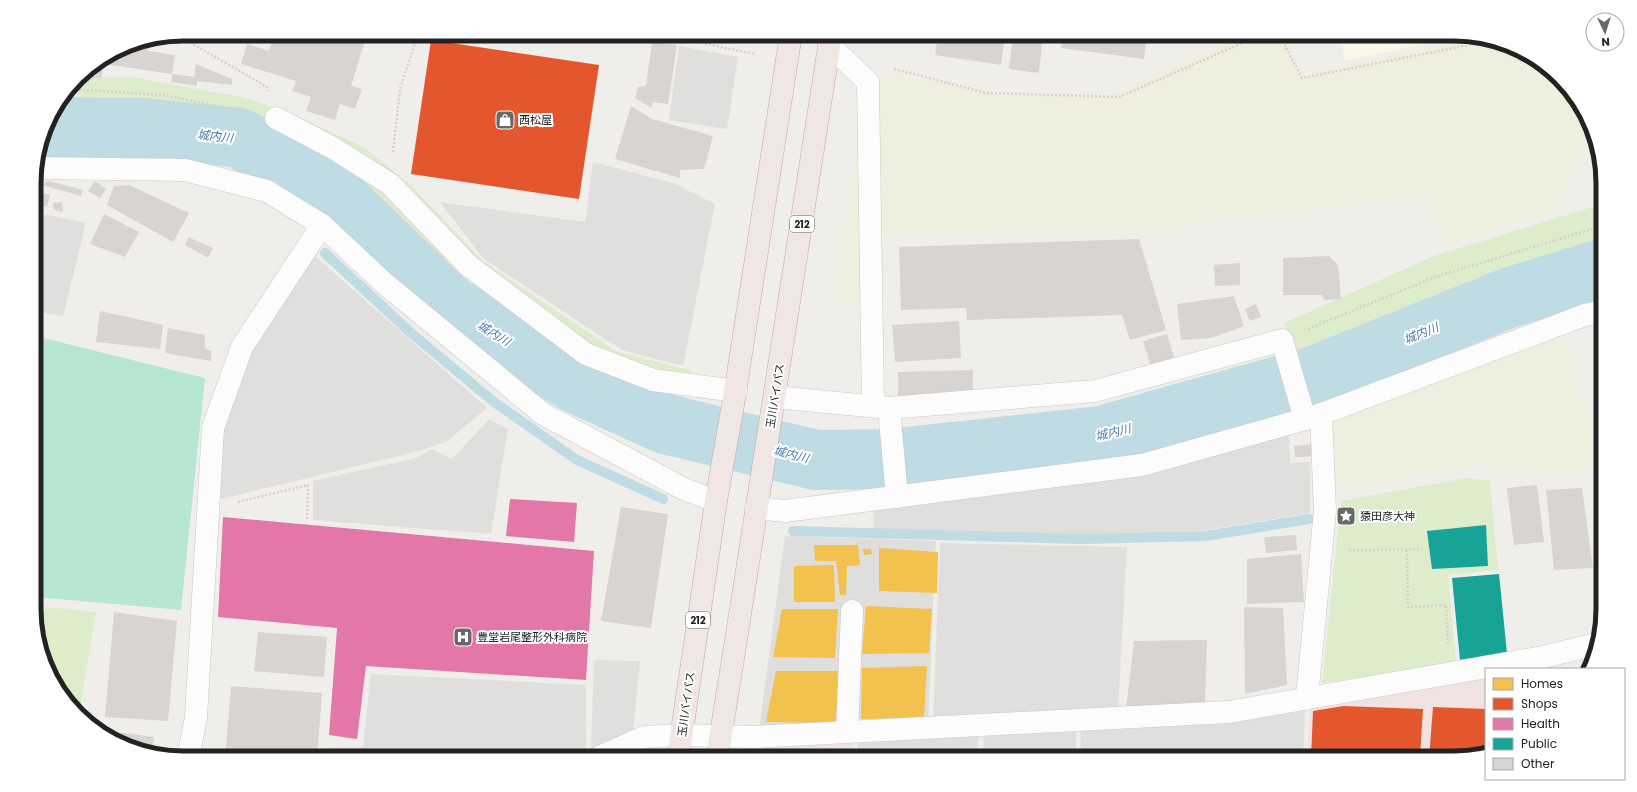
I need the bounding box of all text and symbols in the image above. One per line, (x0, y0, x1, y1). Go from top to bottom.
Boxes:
north arrow (1585, 12, 1625, 52)
text: N (1601, 34, 1610, 50)
shop icon: 西松屋 (494, 109, 516, 131)
place label: 西松屋 (519, 112, 552, 128)
water label: 城内川 (196, 126, 236, 147)
road number: 212 (790, 216, 814, 232)
water label: 城内川 (474, 316, 515, 351)
water label: 城内川 (1401, 318, 1443, 348)
street label: 玉川バイパス (762, 362, 788, 430)
water label: 城内川 (1094, 419, 1134, 444)
water label: 城内川 (771, 441, 812, 467)
place icon: 猿田彦大神 (1335, 505, 1357, 527)
place label: 猿田彦大神 (1360, 508, 1415, 524)
road number: 212 (686, 612, 710, 628)
hospital icon: 豊堂岩尾整形外科病院 (452, 626, 474, 648)
place label: 豊堂岩尾整形外科病院 (477, 629, 587, 645)
legend (1485, 668, 1625, 780)
street label: 玉川バイパス (674, 670, 698, 738)
text: Homes (1521, 675, 1563, 692)
text: Shops (1521, 695, 1558, 712)
text: Health (1521, 715, 1560, 732)
text: Public (1521, 735, 1557, 752)
text: Other (1521, 755, 1555, 772)

